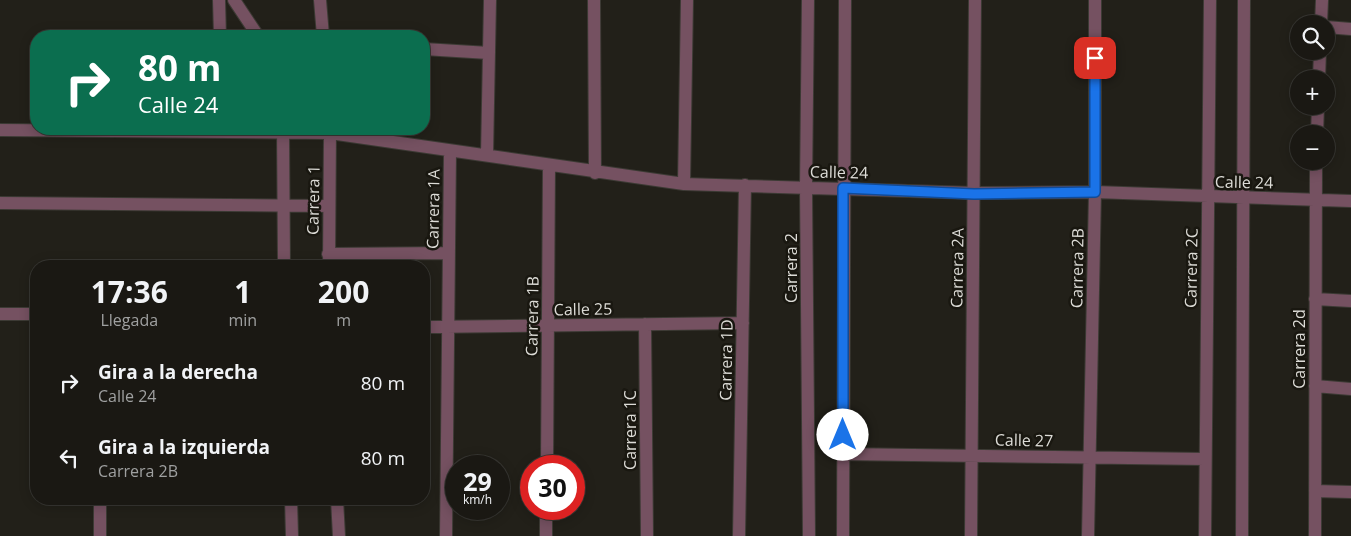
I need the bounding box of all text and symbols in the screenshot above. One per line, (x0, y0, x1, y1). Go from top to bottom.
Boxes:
map controls (1290, 15, 1335, 170)
button: search (1290, 15, 1335, 60)
pin (1074, 37, 1116, 79)
text: 80 m (138, 44, 221, 91)
icon: arrive (1081, 44, 1109, 72)
icon: right (55, 50, 120, 115)
button: + (1290, 70, 1335, 115)
text: Calle 24 (138, 89, 218, 119)
button: − (1290, 125, 1335, 170)
street label: Calle 24 (810, 160, 868, 184)
street label: Carrera 1 (301, 165, 325, 235)
street label: Carrera 1A (421, 168, 445, 249)
street label: Calle 24 (1215, 170, 1273, 194)
street label: Carrera 2A (945, 227, 969, 308)
street label: Carrera 2B (1065, 228, 1089, 308)
street label: Carrera 2C (1179, 228, 1203, 308)
street label: Carrera 2 (780, 233, 802, 303)
text: 17:36 (91, 271, 168, 312)
text: 1 (234, 271, 251, 312)
text: 200 (318, 271, 369, 312)
street label: Carrera 1B (520, 276, 544, 356)
street label: Calle 25 (554, 297, 612, 321)
text: Llegada (100, 309, 158, 331)
text: min (229, 309, 257, 331)
text: m (336, 309, 351, 331)
street label: Carrera 2d (1288, 309, 1310, 389)
street label: Carrera 1D (714, 319, 738, 401)
text: Gira a la derecha (98, 359, 258, 385)
icon: right (55, 369, 83, 397)
text: 80 m (361, 370, 405, 396)
text: Calle 24 (98, 385, 156, 407)
street label: Carrera 1C (619, 390, 641, 470)
position arrow (816, 408, 868, 460)
street label: Calle 27 (995, 428, 1053, 452)
text: Gira a la izquierda (98, 434, 270, 460)
icon: left (55, 444, 83, 472)
text: 80 m (361, 445, 405, 471)
speed limit sign: 30 (520, 455, 585, 520)
text: Carrera 2B (98, 460, 178, 482)
text: 29 (463, 464, 492, 498)
text: km/h (463, 491, 492, 508)

